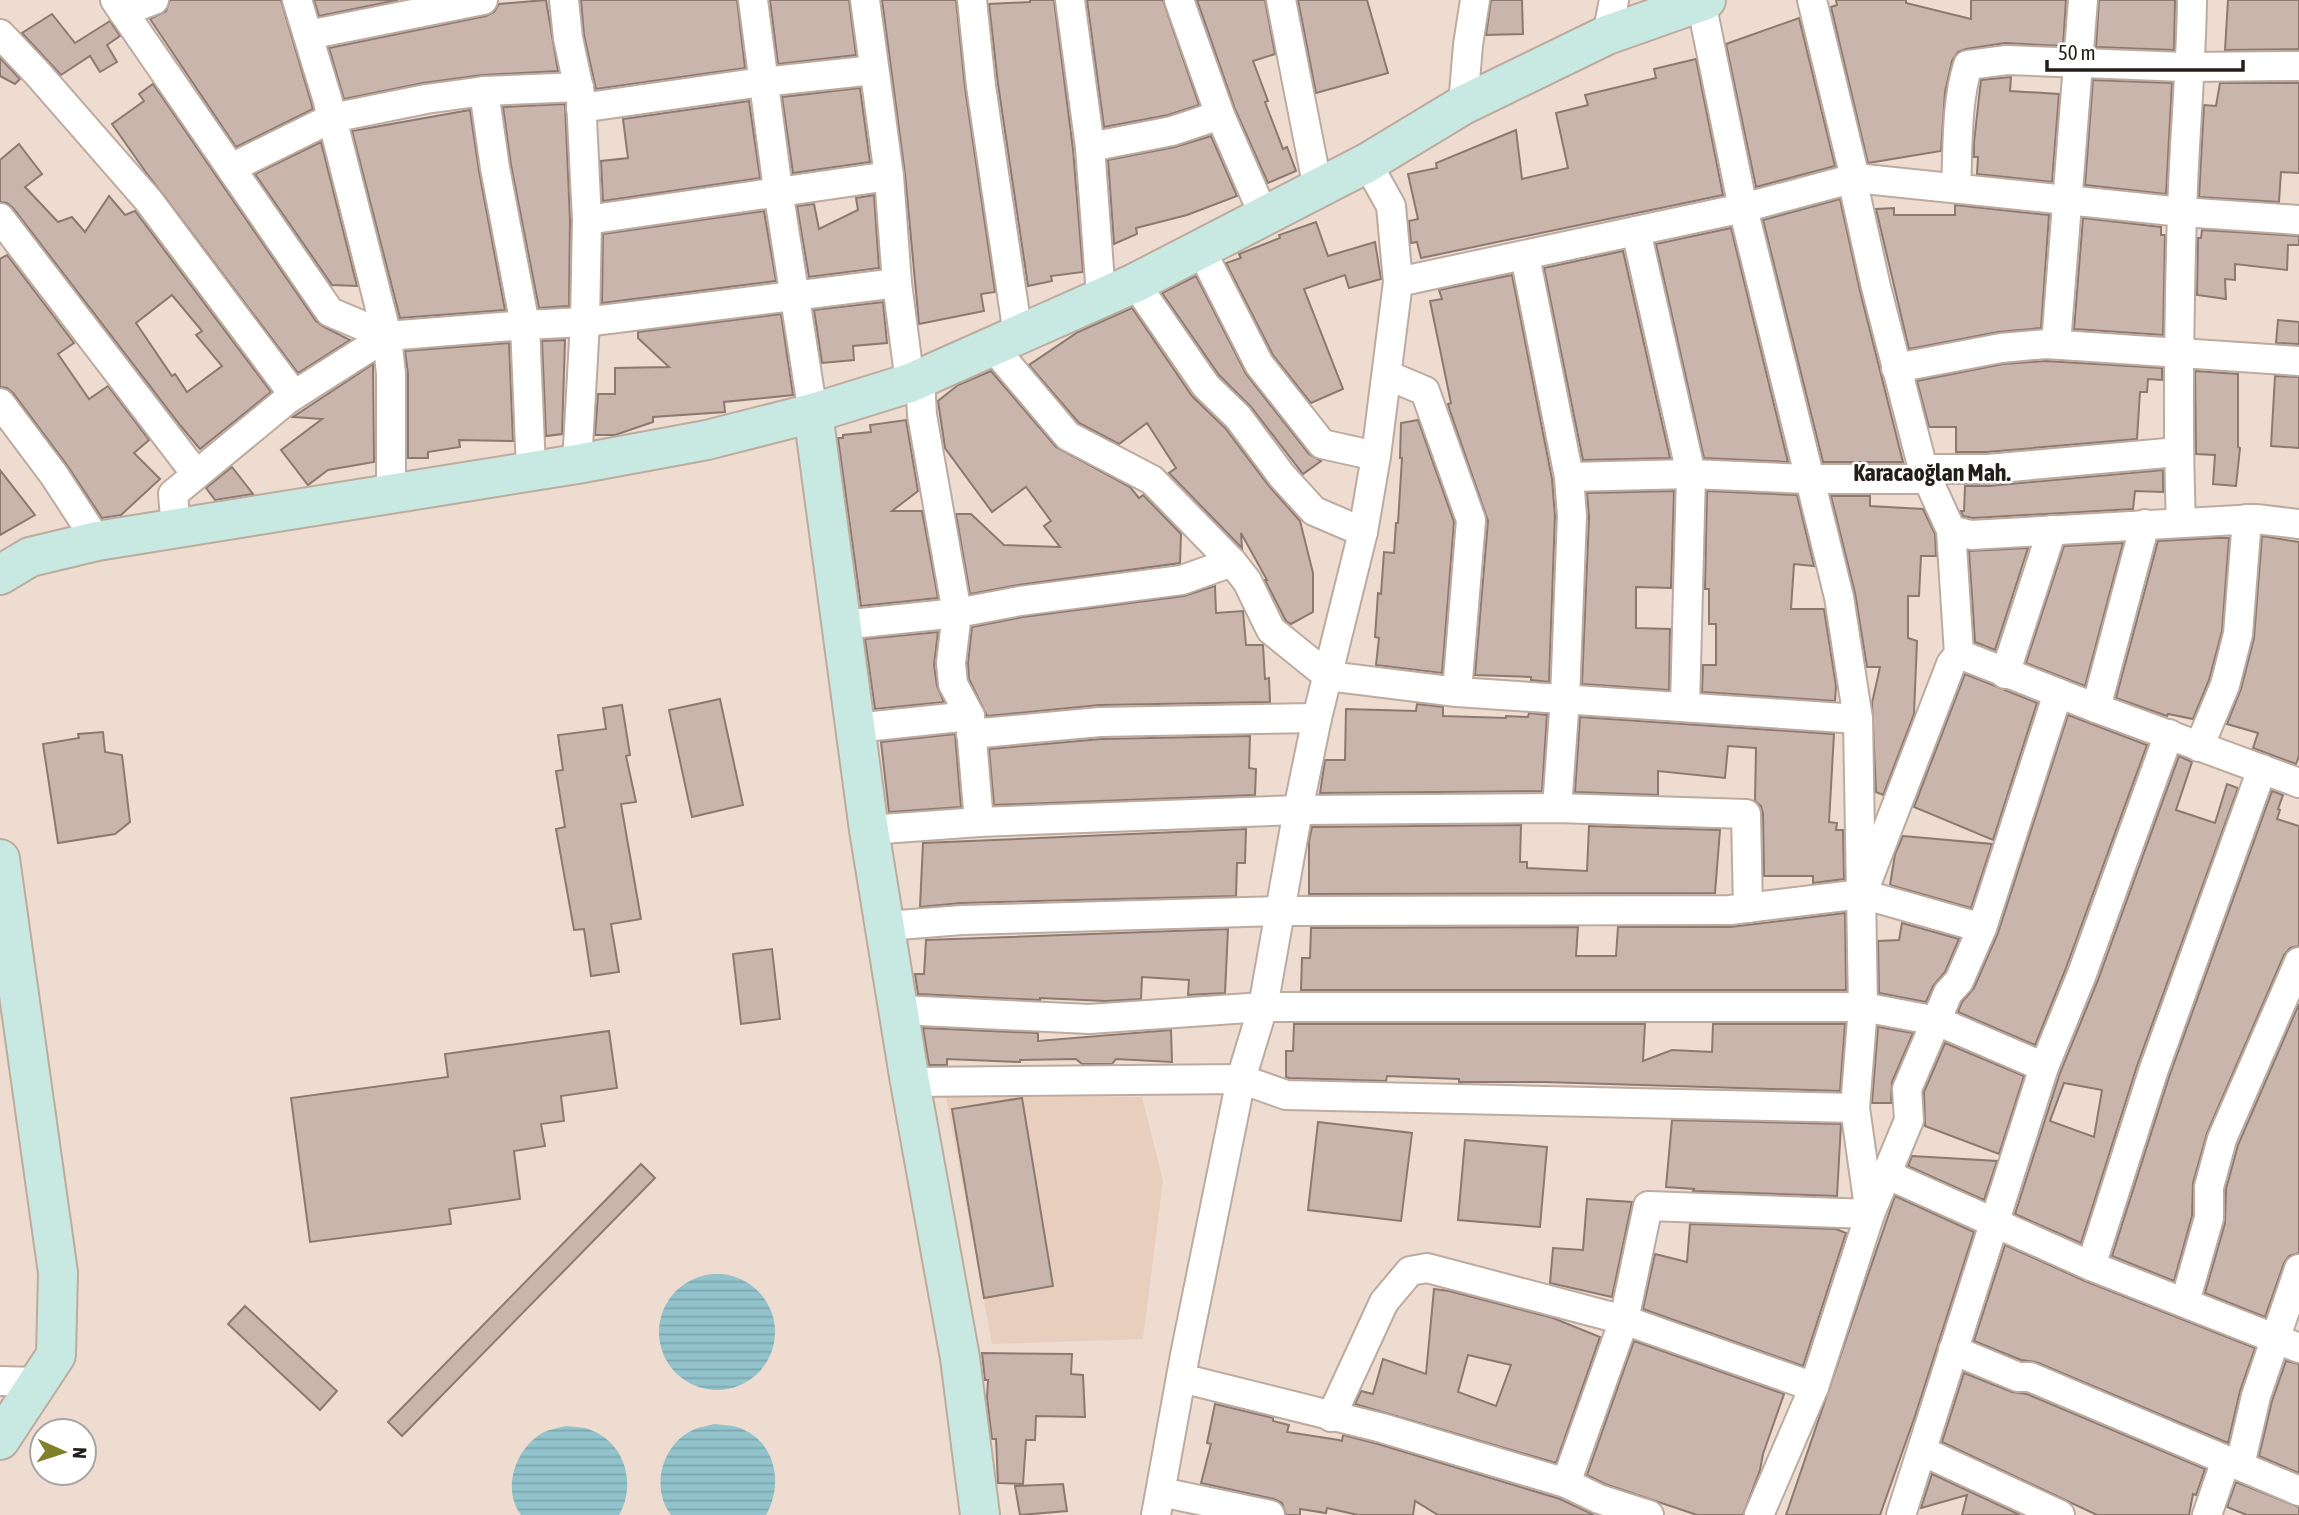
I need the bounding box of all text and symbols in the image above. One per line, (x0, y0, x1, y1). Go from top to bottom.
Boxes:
scale bar (2047, 28, 2243, 72)
text: 50 m (2058, 40, 2096, 64)
district label: Karacaoğlan Mah. (1853, 459, 2011, 486)
north arrow (28, 1417, 98, 1487)
text: N (69, 1447, 91, 1459)

